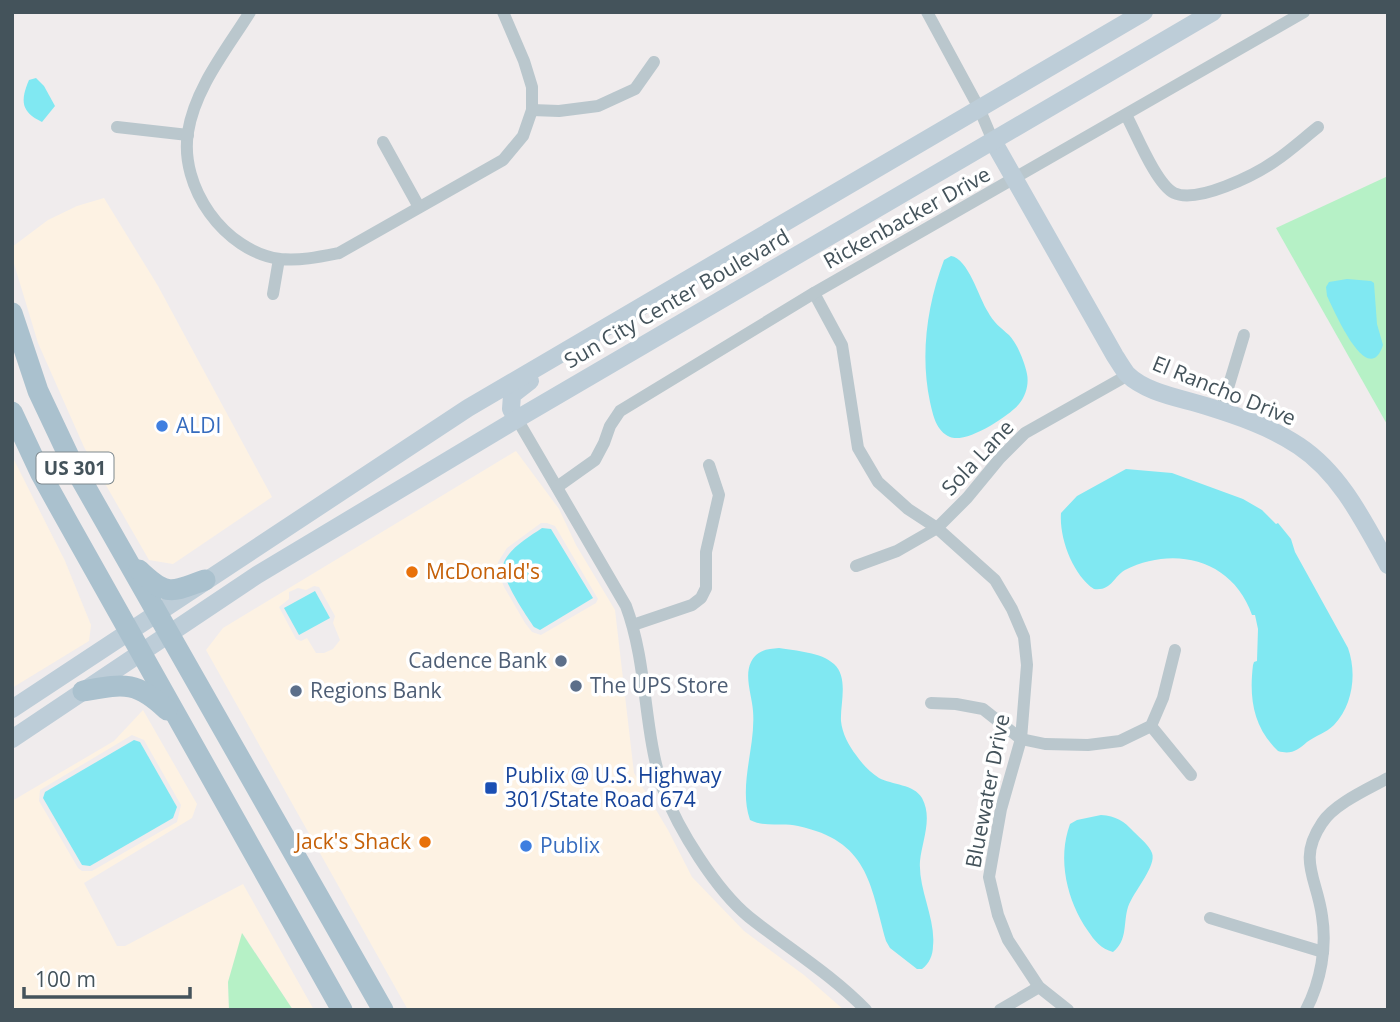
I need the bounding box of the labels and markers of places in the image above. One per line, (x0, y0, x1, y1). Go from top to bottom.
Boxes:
place label: ALDI (176, 411, 221, 439)
marker: ALDI (154, 418, 170, 434)
place label: McDonald's (426, 557, 540, 585)
marker: McDonald's (404, 564, 420, 580)
place label: Cadence Bank (408, 646, 547, 674)
marker: Cadence Bank (553, 653, 569, 669)
place label: The UPS Store (590, 671, 729, 699)
place label: Regions Bank (310, 676, 442, 704)
marker: The UPS Store (568, 678, 584, 694)
marker: Regions Bank (288, 683, 304, 699)
place label: Publix @ U.S. Highway 301/State Road 674 (505, 761, 722, 813)
marker: Publix @ U.S. Highway 301/State Road 674 (483, 780, 499, 796)
place label: Jack's Shack (293, 827, 411, 855)
place label: Publix (540, 831, 600, 859)
marker: Jack's Shack (417, 834, 433, 850)
marker: Publix (518, 838, 534, 854)

